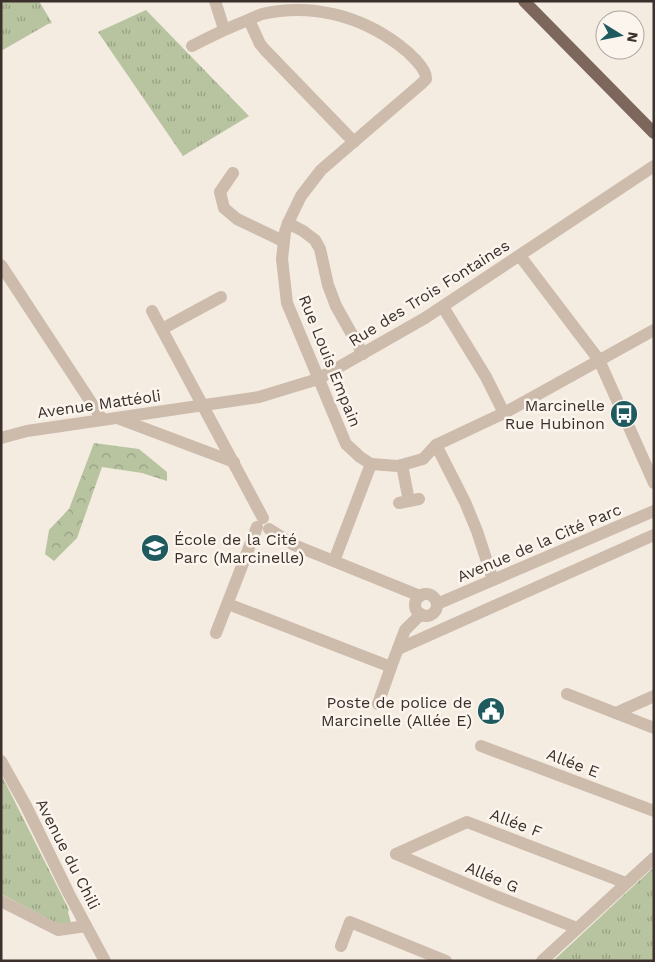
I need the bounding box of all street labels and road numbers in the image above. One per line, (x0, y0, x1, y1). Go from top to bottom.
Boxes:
street label: Rue des Trois Fontaines (345, 236, 513, 350)
street label: Rue Louis Empain (295, 292, 365, 430)
street label: Avenue Mattéoli (36, 386, 162, 422)
street label: Avenue de la Cité Parc (454, 500, 624, 586)
street label: Allée E (544, 744, 602, 782)
street label: Avenue du Chili (32, 795, 104, 913)
street label: Allée F (487, 804, 545, 842)
street label: Allée G (463, 857, 521, 897)

